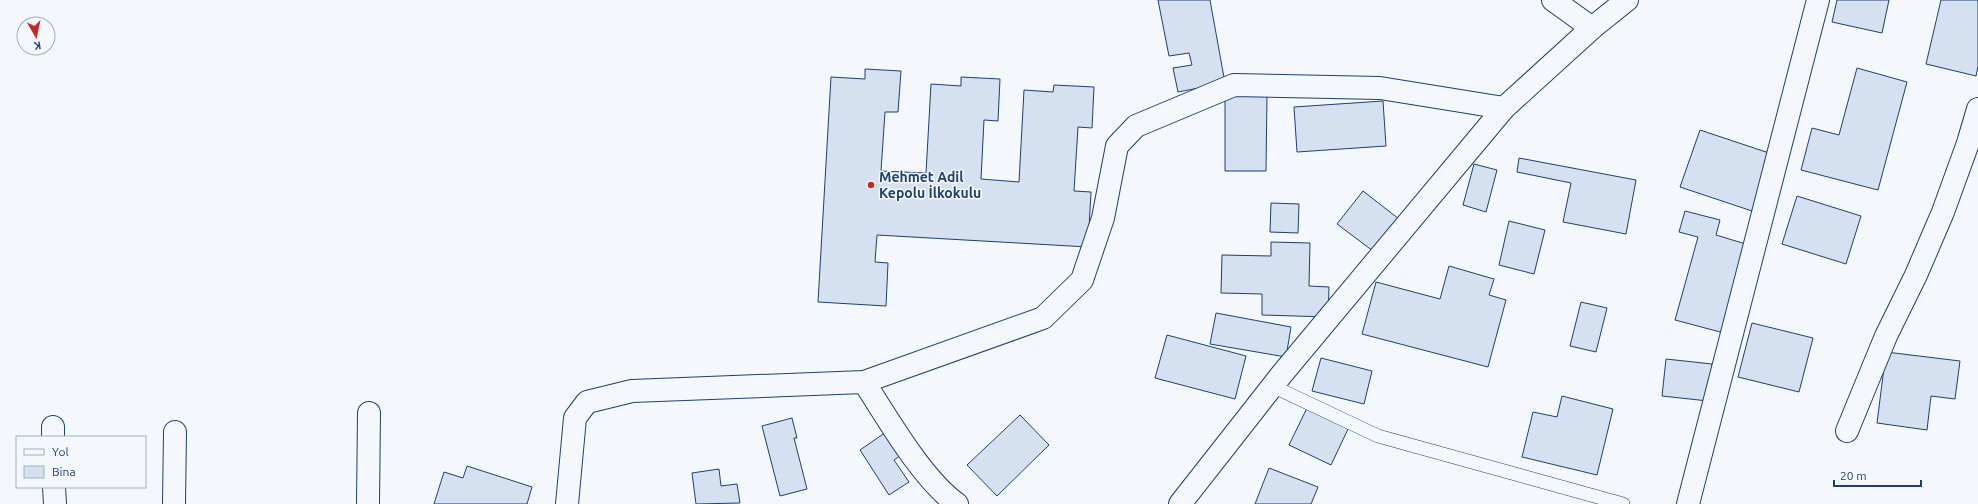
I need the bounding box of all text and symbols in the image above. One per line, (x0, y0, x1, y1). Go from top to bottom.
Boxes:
north arrow (16, 16, 56, 56)
text: K (32, 39, 42, 52)
place label: Mehmet Adil Kepolu İlkokulu (879, 169, 981, 201)
marker: Mehmet Adil Kepolu İlkokulu (866, 180, 876, 190)
legend (16, 436, 146, 488)
text: Yol (52, 445, 69, 458)
scale bar (1834, 462, 1921, 488)
text: Bina (52, 465, 76, 478)
text: 20 m (1840, 469, 1867, 482)

